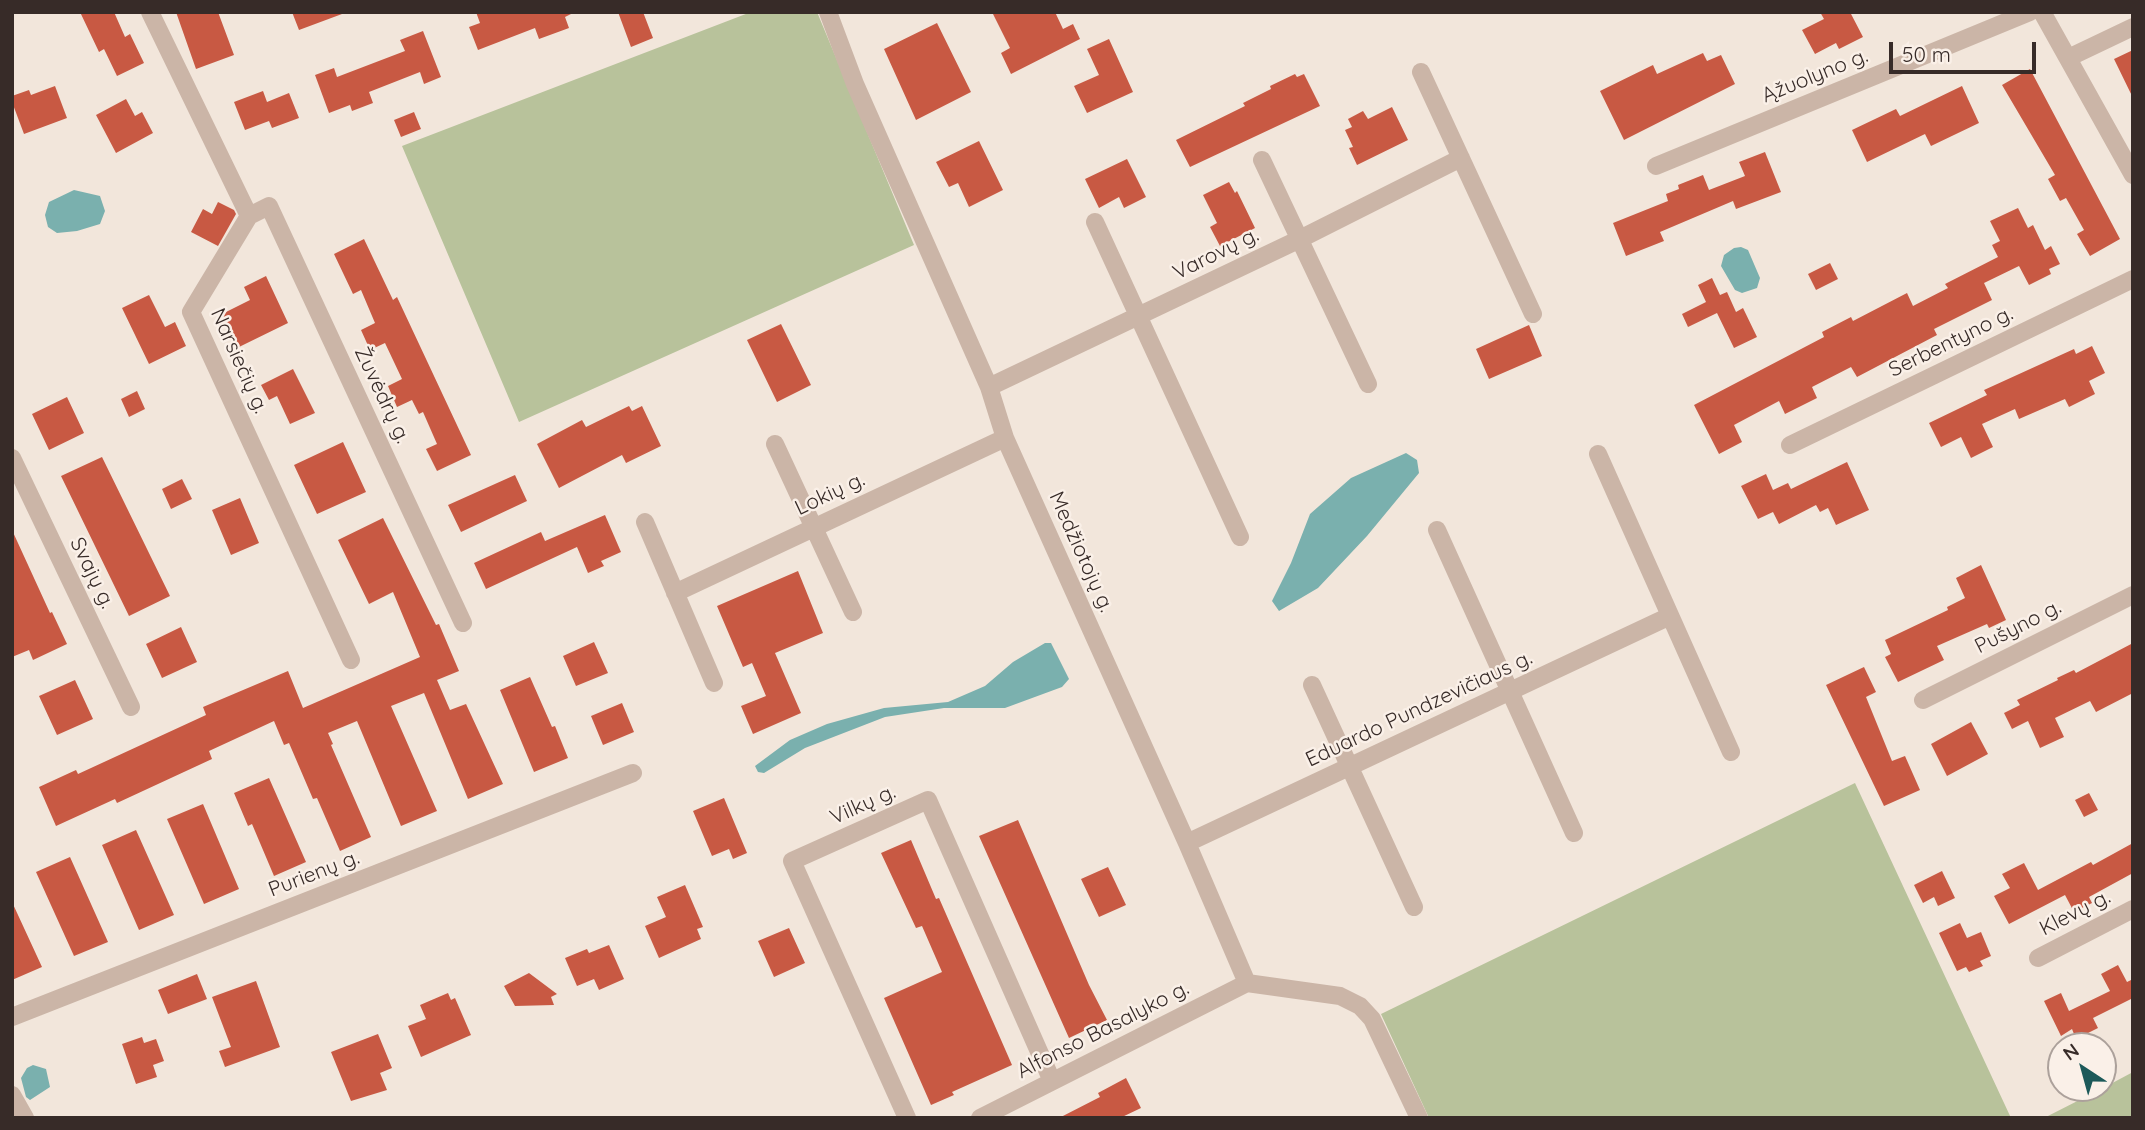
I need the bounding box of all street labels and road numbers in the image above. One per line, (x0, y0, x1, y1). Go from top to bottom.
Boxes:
street label: Ąžuolyno g. (1758, 43, 1872, 109)
street label: Varovų g. (1169, 222, 1263, 286)
street label: Serbentyno g. (1885, 301, 2017, 383)
street label: Narsiečių g. (205, 305, 273, 417)
street label: Žuvėdrų g. (349, 343, 415, 447)
street label: Lokių g. (791, 467, 869, 521)
street label: Medžiotojų g. (1043, 488, 1119, 616)
street label: Svajų g. (64, 533, 120, 613)
street label: Pušyno g. (1971, 595, 2065, 659)
street label: Eduardo Pundzevičiaus g. (1302, 645, 1536, 773)
street label: Vilkų g. (826, 779, 900, 831)
street label: Purienų g. (265, 845, 363, 903)
street label: Klevų g. (2035, 884, 2115, 942)
street label: Alfonso Basalyko g. (1013, 976, 1193, 1084)

